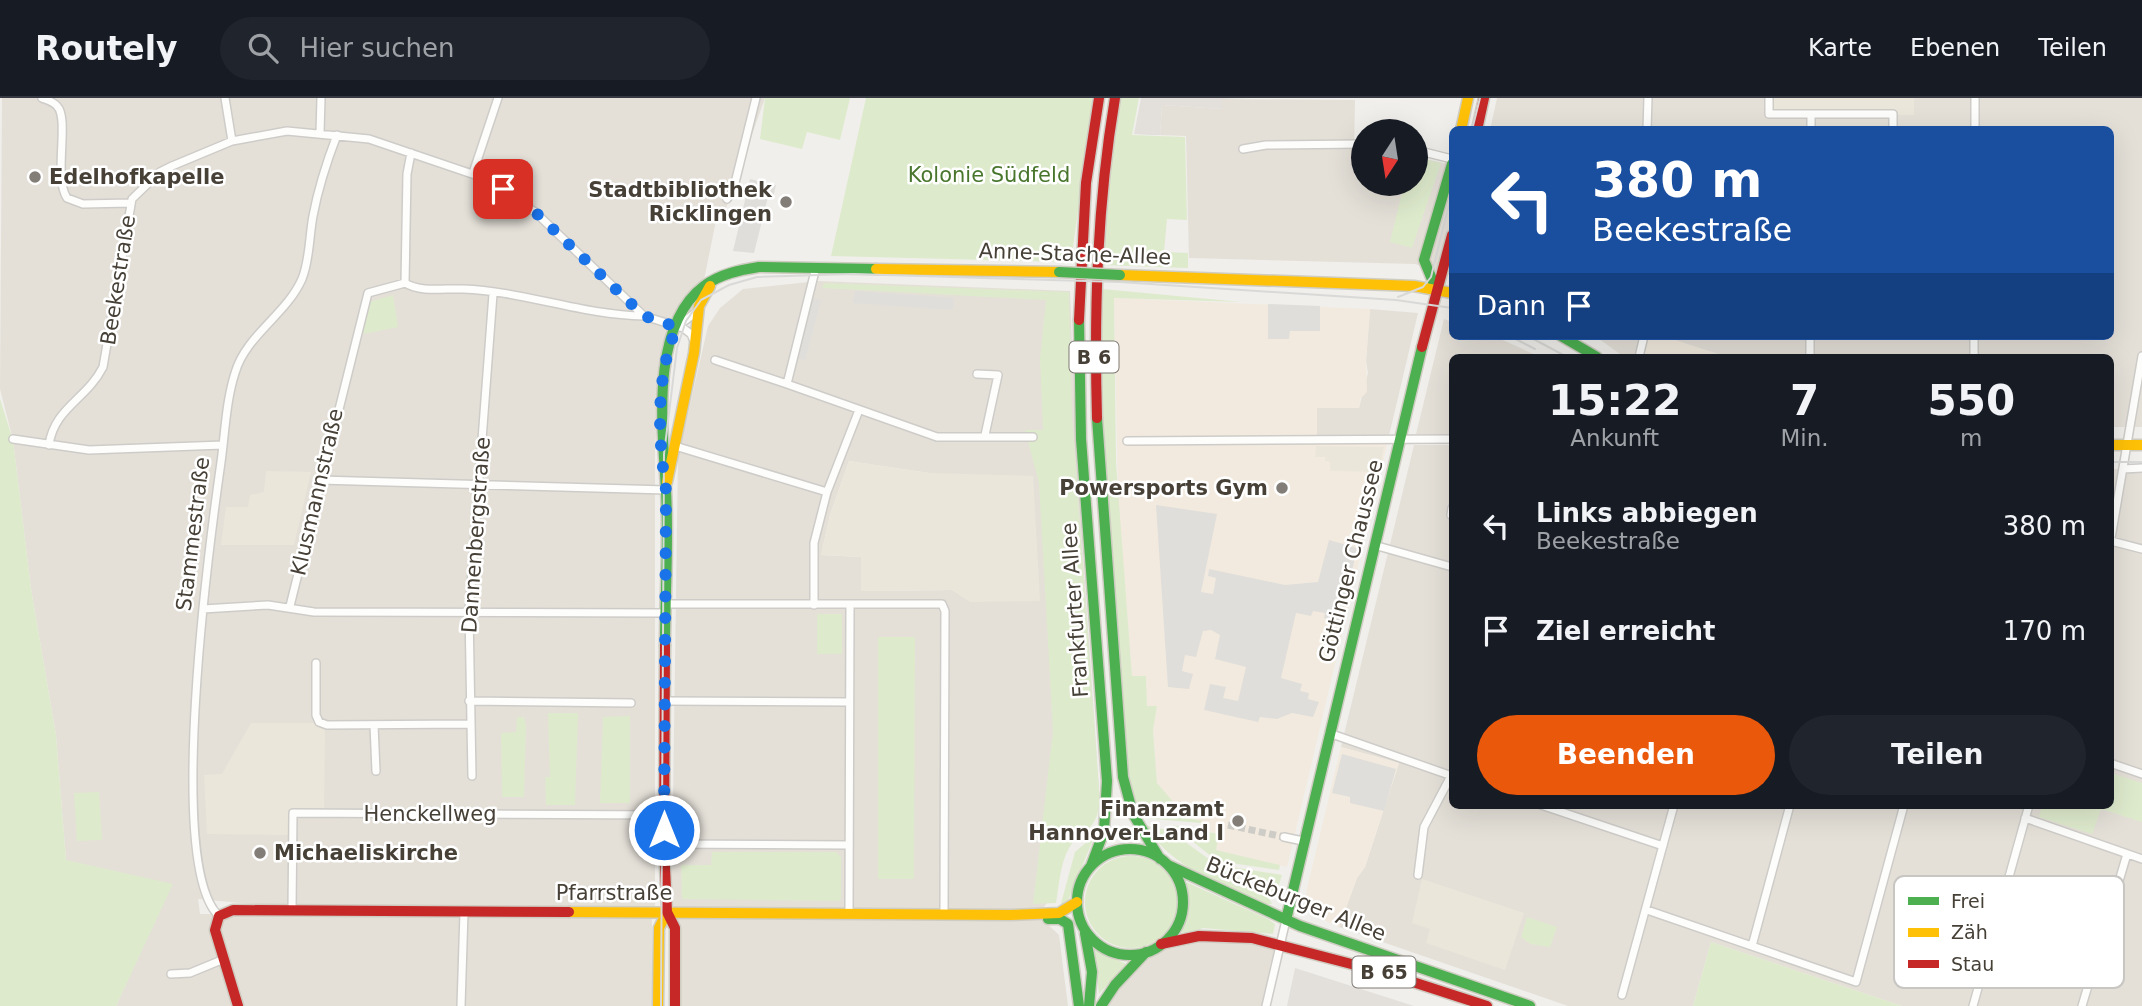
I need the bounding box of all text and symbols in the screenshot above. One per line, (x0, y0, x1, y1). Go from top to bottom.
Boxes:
search box (220, 17, 710, 80)
text: Routely (35, 29, 178, 68)
icon: search (244, 29, 282, 67)
text: Hier suchen (300, 33, 455, 63)
text: Karte (1808, 34, 1872, 62)
text: Ebenen (1910, 34, 2000, 62)
text: Teilen (2038, 34, 2107, 62)
north arrow (1351, 119, 1428, 196)
map controls (1351, 119, 1428, 196)
text: 380 m (1592, 152, 1762, 209)
icon: left (1477, 154, 1568, 245)
pin (473, 159, 533, 219)
park label: Kolonie Südfeld (908, 163, 1070, 187)
place label: Edelhofkapelle (49, 165, 224, 189)
marker: Edelhofkapelle (27, 169, 43, 185)
icon: arrive (484, 170, 522, 208)
place label: Stadtbibliothek Ricklingen (588, 178, 773, 226)
marker: Stadtbibliothek Ricklingen (778, 194, 794, 210)
text: Beekestraße (1592, 211, 1792, 249)
street label: Beekestraße (96, 213, 140, 347)
street label: Anne-Stache-Allee (978, 239, 1172, 269)
icon: arrive (1560, 287, 1598, 325)
text: Dann (1477, 291, 1546, 321)
road number: B 6 (1070, 342, 1118, 372)
text: 15:22 (1548, 376, 1682, 425)
text: 7 (1790, 376, 1819, 425)
text: 550 (1927, 376, 2015, 425)
street label: Klusmannstraße (286, 406, 348, 578)
text: Ankunft (1570, 425, 1659, 451)
text: Min. (1780, 425, 1829, 451)
text: m (1960, 425, 1982, 451)
street label: Dannenbergstraße (457, 436, 495, 634)
street label: Stammestraße (172, 456, 214, 612)
street label: Göttinger Chaussee (1314, 457, 1388, 665)
place label: Powersports Gym (1059, 476, 1268, 500)
marker: Powersports Gym (1274, 480, 1290, 496)
text: Links abbiegen (1536, 498, 1758, 528)
icon: left (1477, 507, 1515, 545)
text: 380 m (2003, 511, 2086, 541)
street label: Frankfurter Allee (1057, 522, 1093, 698)
text: Beekestraße (1536, 528, 1680, 554)
icon: arrive (1477, 612, 1515, 650)
text: Ziel erreicht (1536, 616, 1716, 646)
text: 170 m (2003, 616, 2086, 646)
button: Beenden (1477, 715, 1775, 795)
button: Teilen (1789, 715, 2086, 795)
position arrow (627, 793, 701, 867)
place label: Finanzamt Hannover-Land I (1028, 797, 1224, 845)
street label: Henckellweg (364, 802, 497, 826)
marker: Finanzamt Hannover-Land I (1230, 813, 1246, 829)
place label: Michaeliskirche (274, 841, 458, 865)
marker: Michaeliskirche (252, 845, 268, 861)
street label: Bückeburger Allee (1203, 852, 1389, 946)
legend (1894, 876, 2124, 988)
street label: Pfarrstraße (556, 881, 672, 905)
text: Frei (1951, 890, 1985, 912)
text: Zäh (1951, 921, 1988, 943)
text: Stau (1951, 953, 1994, 975)
road number: B 65 (1352, 957, 1416, 988)

